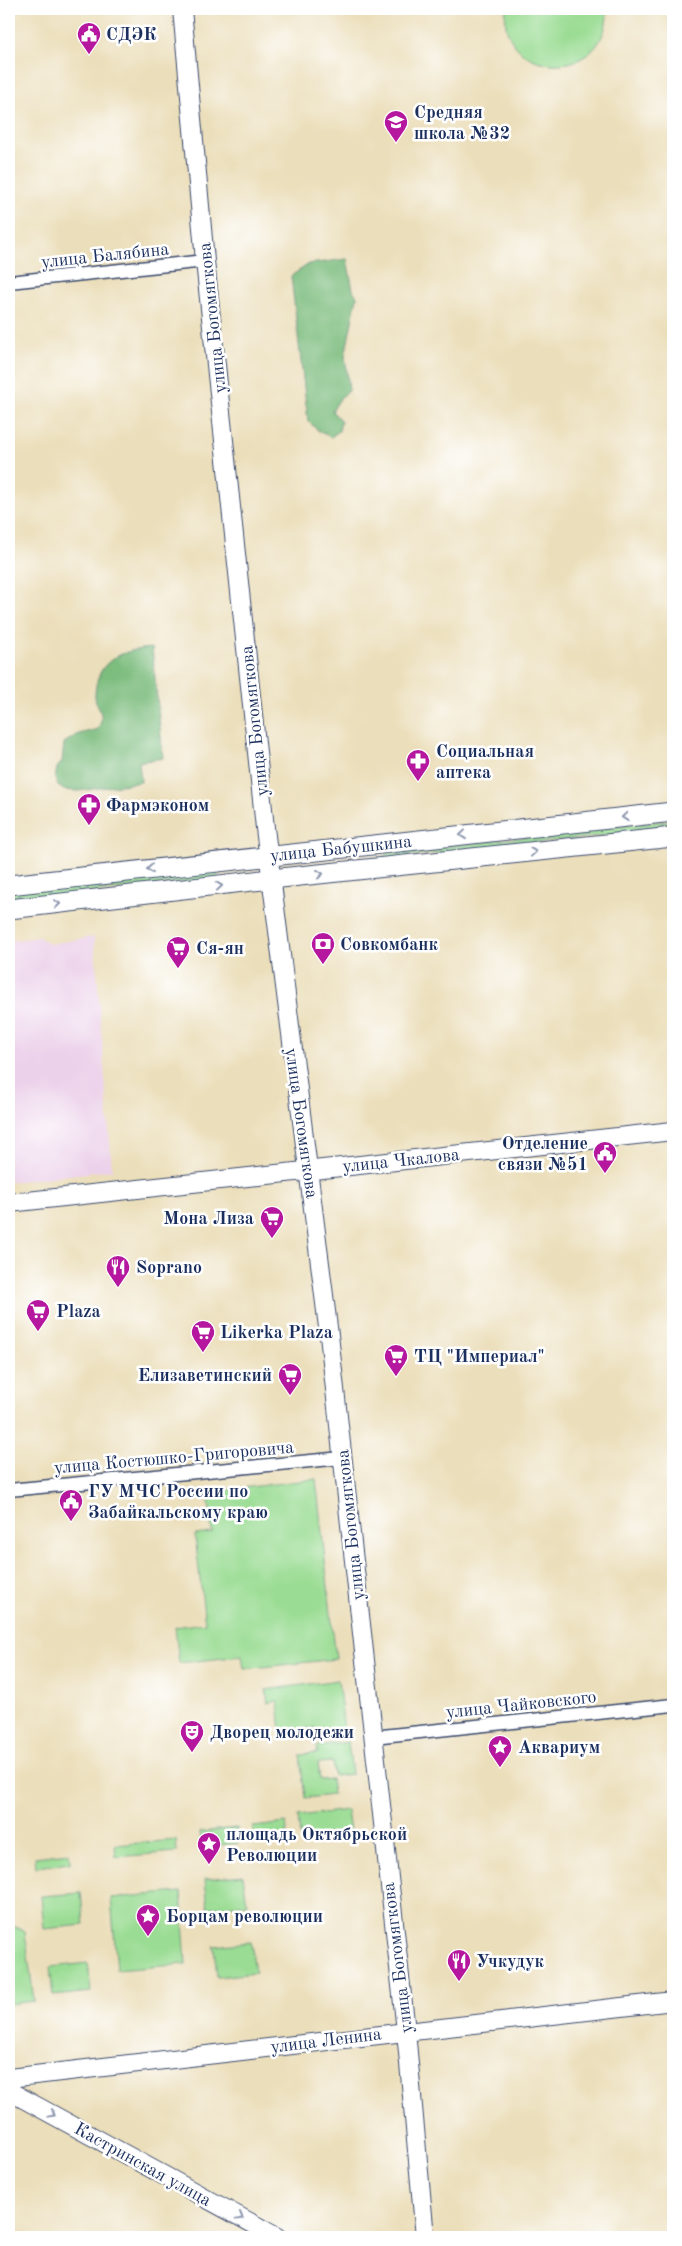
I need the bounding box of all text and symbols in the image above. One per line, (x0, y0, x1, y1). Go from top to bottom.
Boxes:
public building icon: СДЭК (76, 21, 102, 55)
place label: СДЭК (106, 26, 156, 44)
place label: Средняя школа №32 (414, 104, 510, 143)
school or university icon: Средняя школа №32 (383, 109, 409, 143)
street label: улица Балябина (40, 240, 170, 272)
street label: улица Богомягкова (196, 241, 230, 394)
street label: улица Богомягкова (238, 644, 272, 797)
place label: Социальная аптека (436, 743, 534, 782)
pharmacy icon: Социальная аптека (405, 748, 431, 782)
pharmacy icon: Фармэконом (76, 792, 102, 826)
place label: Фармэконом (106, 797, 209, 815)
one-way arrow (620, 812, 628, 823)
one-way arrow (459, 829, 467, 840)
street label: улица Бабушкина (269, 833, 413, 865)
one-way arrow (530, 847, 538, 858)
one-way arrow (146, 863, 154, 874)
one-way arrow (316, 869, 324, 880)
one-way arrow (215, 881, 223, 892)
one-way arrow (54, 899, 62, 910)
bank icon: Совкомбанк (310, 931, 336, 965)
supermarket icon: Ся-ян (165, 935, 191, 969)
place label: Совкомбанк (340, 936, 439, 954)
place label: Ся-ян (196, 940, 244, 958)
street label: улица Богомягкова (282, 1047, 320, 1200)
place label: Отделение связи №51 (498, 1135, 588, 1174)
public building icon: Отделение связи №51 (592, 1140, 618, 1174)
street label: улица Чкалова (342, 1146, 461, 1176)
supermarket icon: Мона Лиза (259, 1205, 285, 1239)
place label: Мона Лиза (163, 1210, 254, 1228)
restaurant icon: Soprano (105, 1254, 131, 1288)
place label: Soprano (136, 1259, 202, 1277)
supermarket icon: Plaza (25, 1298, 51, 1332)
place label: Plaza (56, 1303, 101, 1321)
supermarket icon: Likerka Plaza (190, 1319, 216, 1353)
place label: Likerka Plaza (220, 1324, 333, 1342)
supermarket icon: ТЦ "Империал" (383, 1343, 409, 1377)
place label: ТЦ "Империал" (414, 1348, 545, 1366)
supermarket icon: Елизаветинский (277, 1362, 303, 1396)
place label: Елизаветинский (138, 1367, 272, 1385)
street label: улица Костюшко-Григоровича (53, 1439, 295, 1477)
street label: улица Богомягкова (334, 1448, 368, 1601)
place label: ГУ МЧС России по Забайкальскому краю (88, 1483, 268, 1522)
public building icon: ГУ МЧС России по Забайкальскому краю (58, 1488, 84, 1522)
street label: улица Чайковского (445, 1688, 597, 1722)
theatre icon: Дворец молодежи (179, 1719, 205, 1753)
place label: Дворец молодежи (210, 1724, 354, 1742)
place icon: Аквариум (487, 1734, 513, 1768)
place label: Аквариум (518, 1739, 600, 1757)
place label: площадь Октябрьской Революции (226, 1826, 407, 1865)
place icon: площадь Октябрьской Революции (196, 1831, 222, 1865)
street label: улица Богомягкова (380, 1881, 416, 2034)
place icon: Борцам революции (135, 1903, 161, 1937)
place label: Борцам революции (166, 1908, 323, 1926)
restaurant icon: Учкудук (446, 1948, 472, 1982)
place label: Учкудук (476, 1953, 545, 1971)
street label: улица Ленина (270, 2025, 383, 2057)
one-way arrow (46, 2108, 55, 2118)
street label: Кастринская улица (71, 2120, 214, 2210)
one-way arrow (235, 2211, 244, 2221)

